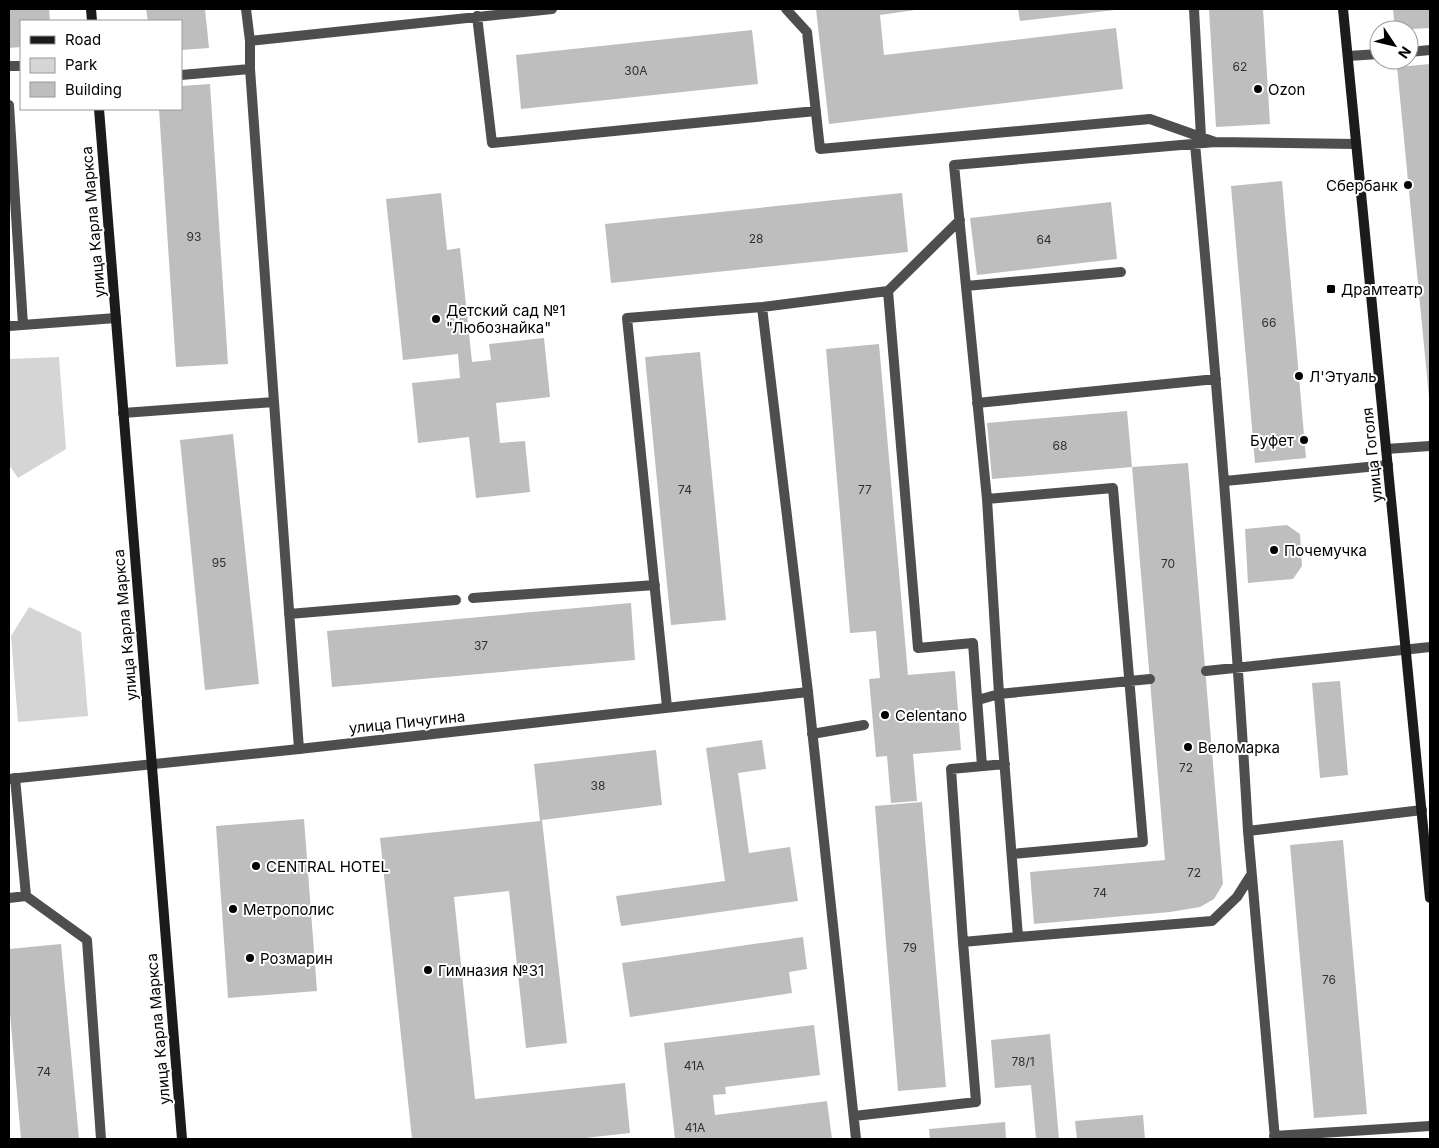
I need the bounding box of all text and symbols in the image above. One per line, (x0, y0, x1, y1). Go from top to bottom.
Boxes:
legend (20, 20, 182, 110)
north arrow (1369, 20, 1419, 70)
text: Road (65, 30, 101, 49)
text: N (1395, 43, 1415, 62)
text: Park (65, 55, 98, 74)
house number: 62 (1233, 59, 1247, 74)
house number: 30А (624, 63, 648, 78)
text: Building (65, 80, 122, 99)
place label: Ozon (1268, 80, 1305, 99)
marker: Ozon (1252, 83, 1264, 95)
street label: улица Карла Маркса (77, 146, 109, 298)
place label: Сбербанк (1326, 176, 1398, 195)
marker: Сбербанк (1402, 179, 1414, 191)
house number: 93 (187, 229, 201, 244)
house number: 28 (749, 231, 763, 246)
house number: 64 (1036, 232, 1052, 247)
place label: Драмтеатр (1341, 280, 1423, 299)
marker: Драмтеатр (1325, 283, 1337, 295)
place label: Детский cад №1 "Любознайка" (446, 301, 566, 337)
marker: Детский cад №1 "Любознайка" (430, 313, 442, 325)
house number: 66 (1262, 315, 1276, 330)
place label: Л'Этуаль (1309, 367, 1377, 386)
marker: Л'Этуаль (1293, 370, 1305, 382)
street label: улица Гоголя (1358, 406, 1386, 504)
place label: Буфет (1250, 431, 1294, 450)
marker: Буфет (1298, 434, 1310, 446)
house number: 68 (1053, 438, 1067, 453)
house number: 74 (678, 482, 692, 497)
house number: 77 (858, 482, 872, 497)
place label: Почемучка (1284, 541, 1367, 560)
marker: Почемучка (1268, 544, 1280, 556)
street label: улица Карла Маркса (109, 549, 141, 701)
house number: 95 (212, 555, 226, 570)
house number: 70 (1161, 556, 1175, 571)
house number: 37 (474, 638, 488, 653)
street label: улица Пичугина (348, 706, 466, 738)
place label: Celentano (895, 706, 967, 725)
marker: Celentano (879, 709, 891, 721)
place label: Веломарка (1198, 738, 1280, 757)
marker: Веломарка (1182, 741, 1194, 753)
house number: 72 (1179, 760, 1193, 775)
house number: 38 (591, 778, 605, 793)
place label: СENTRAL HOTEL (266, 857, 389, 876)
marker: СENTRAL HOTEL (250, 860, 262, 872)
house number: 72 (1187, 865, 1201, 880)
house number: 74 (1093, 885, 1107, 900)
place label: Метрополис (243, 900, 335, 919)
marker: Метрополис (227, 903, 239, 915)
house number: 79 (903, 940, 917, 955)
place label: Розмарин (260, 949, 333, 968)
marker: Розмарин (244, 952, 256, 964)
street label: улица Карла Маркса (142, 953, 174, 1105)
place label: Гимназия №31 (438, 961, 544, 980)
marker: Гимназия №31 (422, 964, 434, 976)
house number: 76 (1322, 972, 1336, 987)
house number: 78/1 (1011, 1054, 1035, 1069)
house number: 41А (684, 1058, 704, 1073)
house number: 74 (37, 1064, 51, 1079)
house number: 41А (685, 1120, 705, 1135)

